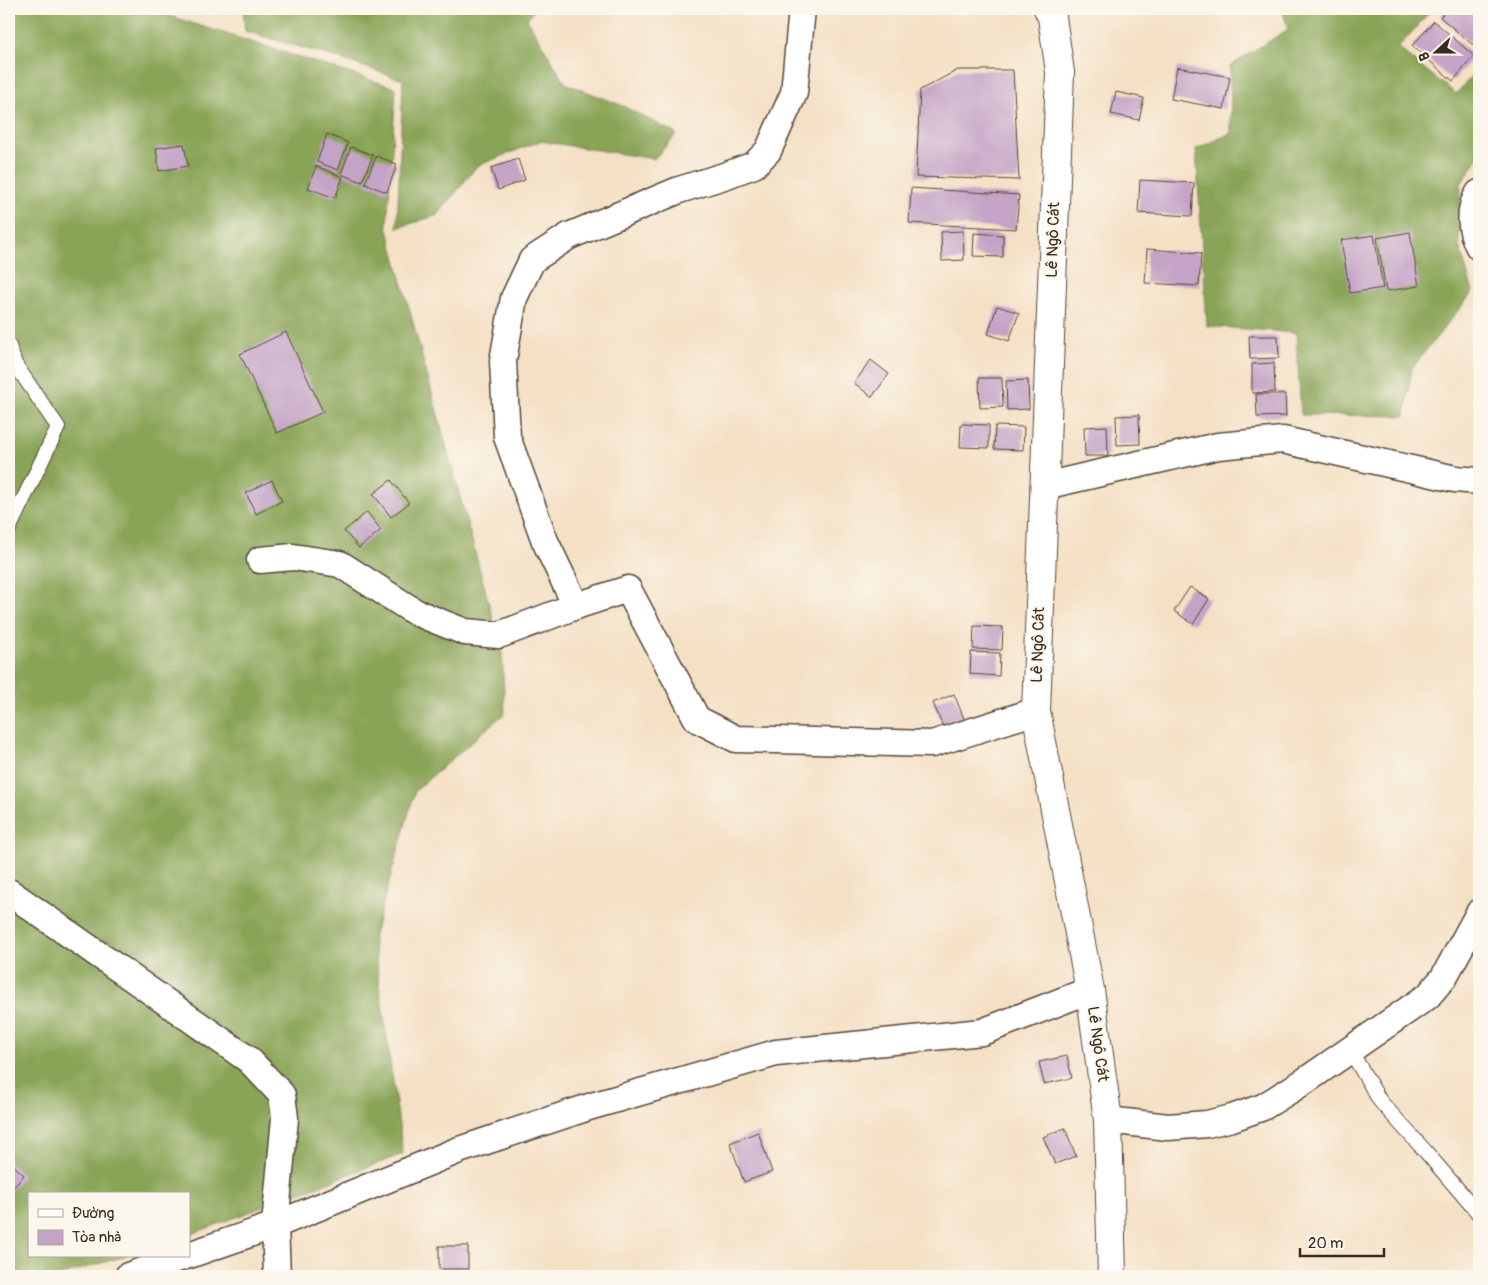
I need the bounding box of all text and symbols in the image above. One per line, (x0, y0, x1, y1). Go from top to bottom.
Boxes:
north arrow (1410, 28, 1460, 78)
text: B (1415, 50, 1434, 63)
street label: Lê Ngô Cát (1042, 201, 1064, 278)
street label: Lê Ngô Cát (1027, 606, 1049, 683)
street label: Lê Ngô Cát (1083, 1005, 1113, 1084)
legend (28, 1192, 190, 1258)
text: Đường (72, 1204, 114, 1223)
scale bar (1300, 1225, 1384, 1257)
text: Tòa nhà (72, 1228, 121, 1247)
text: 20 m (1308, 1234, 1343, 1253)

